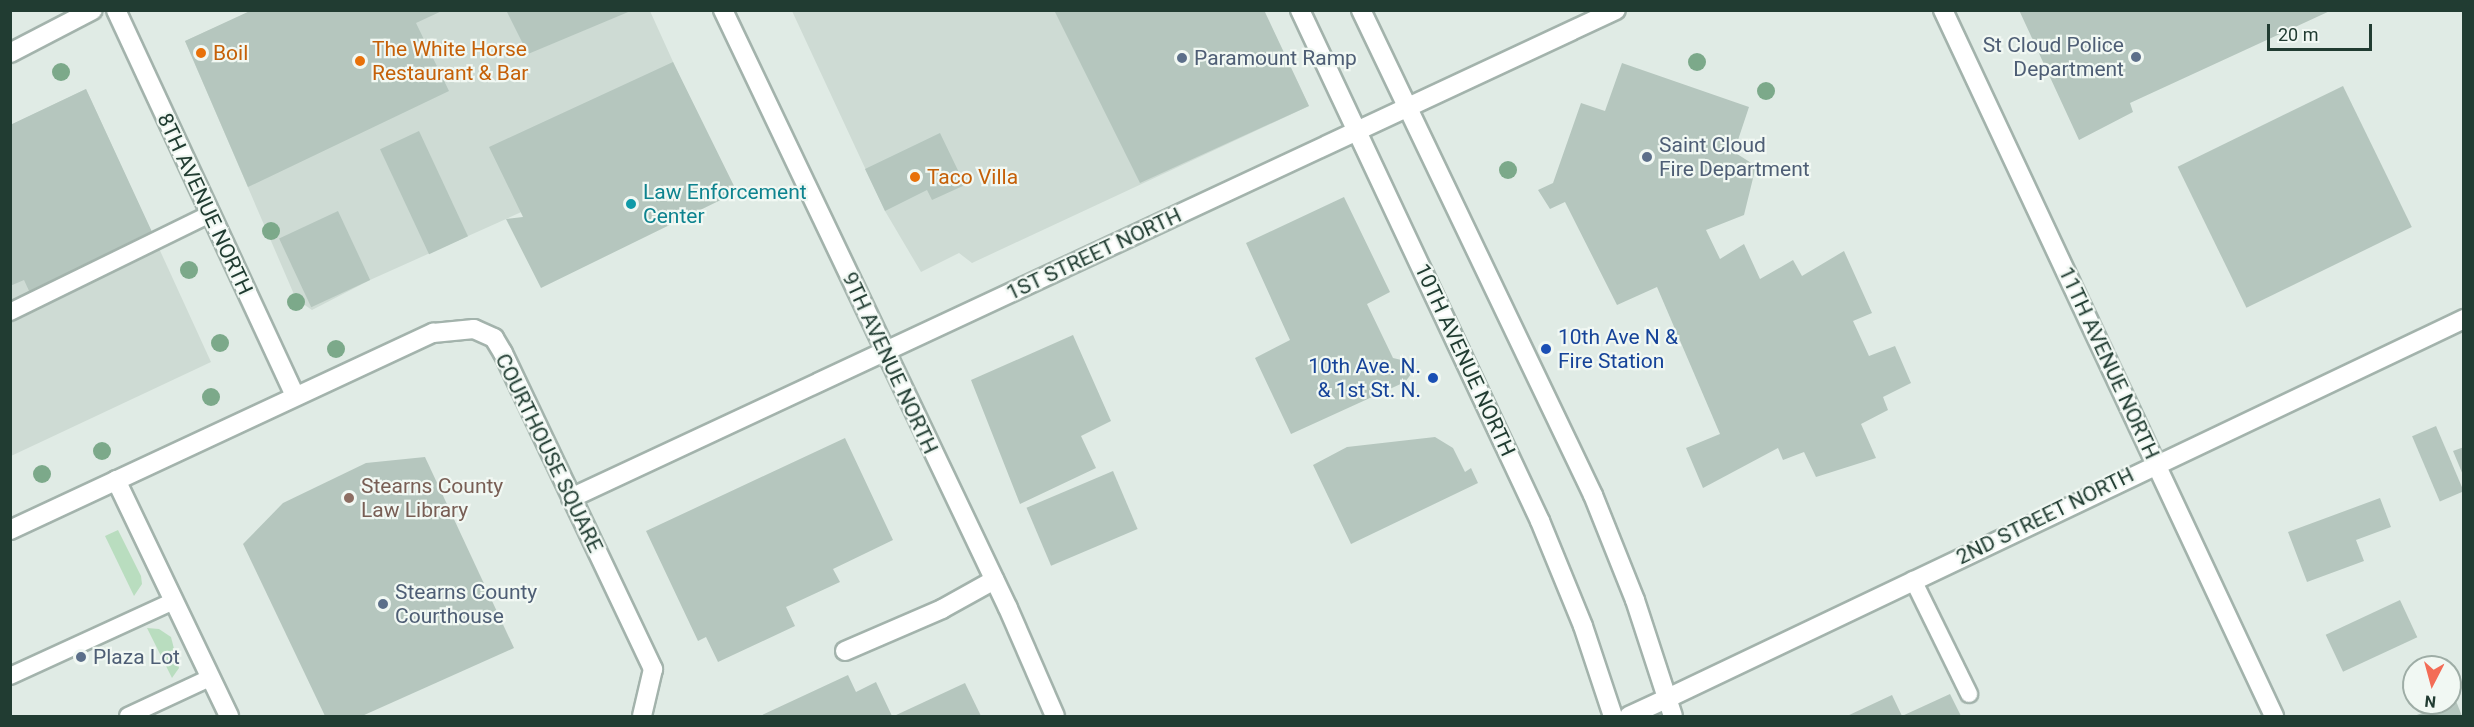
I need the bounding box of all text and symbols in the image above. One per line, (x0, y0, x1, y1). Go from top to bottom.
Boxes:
scale bar (2270, 12, 2375, 50)
text: 20 m (2278, 24, 2318, 45)
place label: St Cloud Police Department (1983, 32, 2124, 82)
place label: The White Horse Restaurant & Bar (372, 36, 528, 86)
place label: Boil (213, 40, 248, 66)
place label: Paramount Ramp (1194, 45, 1357, 71)
marker: Boil (194, 46, 208, 60)
marker: St Cloud Police Department (2129, 50, 2143, 64)
marker: Paramount Ramp (1175, 51, 1189, 65)
marker: The White Horse Restaurant & Bar (353, 54, 367, 68)
street label: 8TH AVENUE NORTH (152, 109, 258, 299)
place label: Saint Cloud Fire Department (1659, 132, 1810, 182)
marker: Saint Cloud Fire Department (1640, 150, 1654, 164)
place label: Taco Villa (927, 164, 1018, 190)
marker: Taco Villa (908, 170, 922, 184)
place label: Law Enforcement Center (643, 179, 807, 229)
marker: Law Enforcement Center (624, 197, 638, 211)
street label: 1ST STREET NORTH (1002, 202, 1186, 306)
street label: 10TH AVENUE NORTH (1409, 260, 1521, 460)
street label: 11TH AVENUE NORTH (2053, 263, 2165, 463)
street label: 9TH AVENUE NORTH (837, 268, 943, 458)
place label: 10th Ave N & Fire Station (1558, 324, 1678, 374)
marker: 10th Ave N & Fire Station (1539, 342, 1553, 356)
street label: COURTHOUSE SQUARE (490, 350, 608, 556)
place label: 10th Ave. N. & 1st St. N. (1308, 353, 1421, 403)
marker: 10th Ave. N. & 1st St. N. (1426, 371, 1440, 385)
street label: 2ND STREET NORTH (1952, 462, 2138, 570)
place label: Stearns County Law Library (361, 473, 503, 523)
marker: Stearns County Law Library (342, 491, 356, 505)
place label: Stearns County Courthouse (395, 579, 537, 629)
marker: Stearns County Courthouse (376, 597, 390, 611)
place label: Plaza Lot (93, 644, 180, 670)
marker: Plaza Lot (74, 650, 88, 664)
north arrow (2402, 655, 2462, 715)
text: N (2424, 691, 2437, 711)

